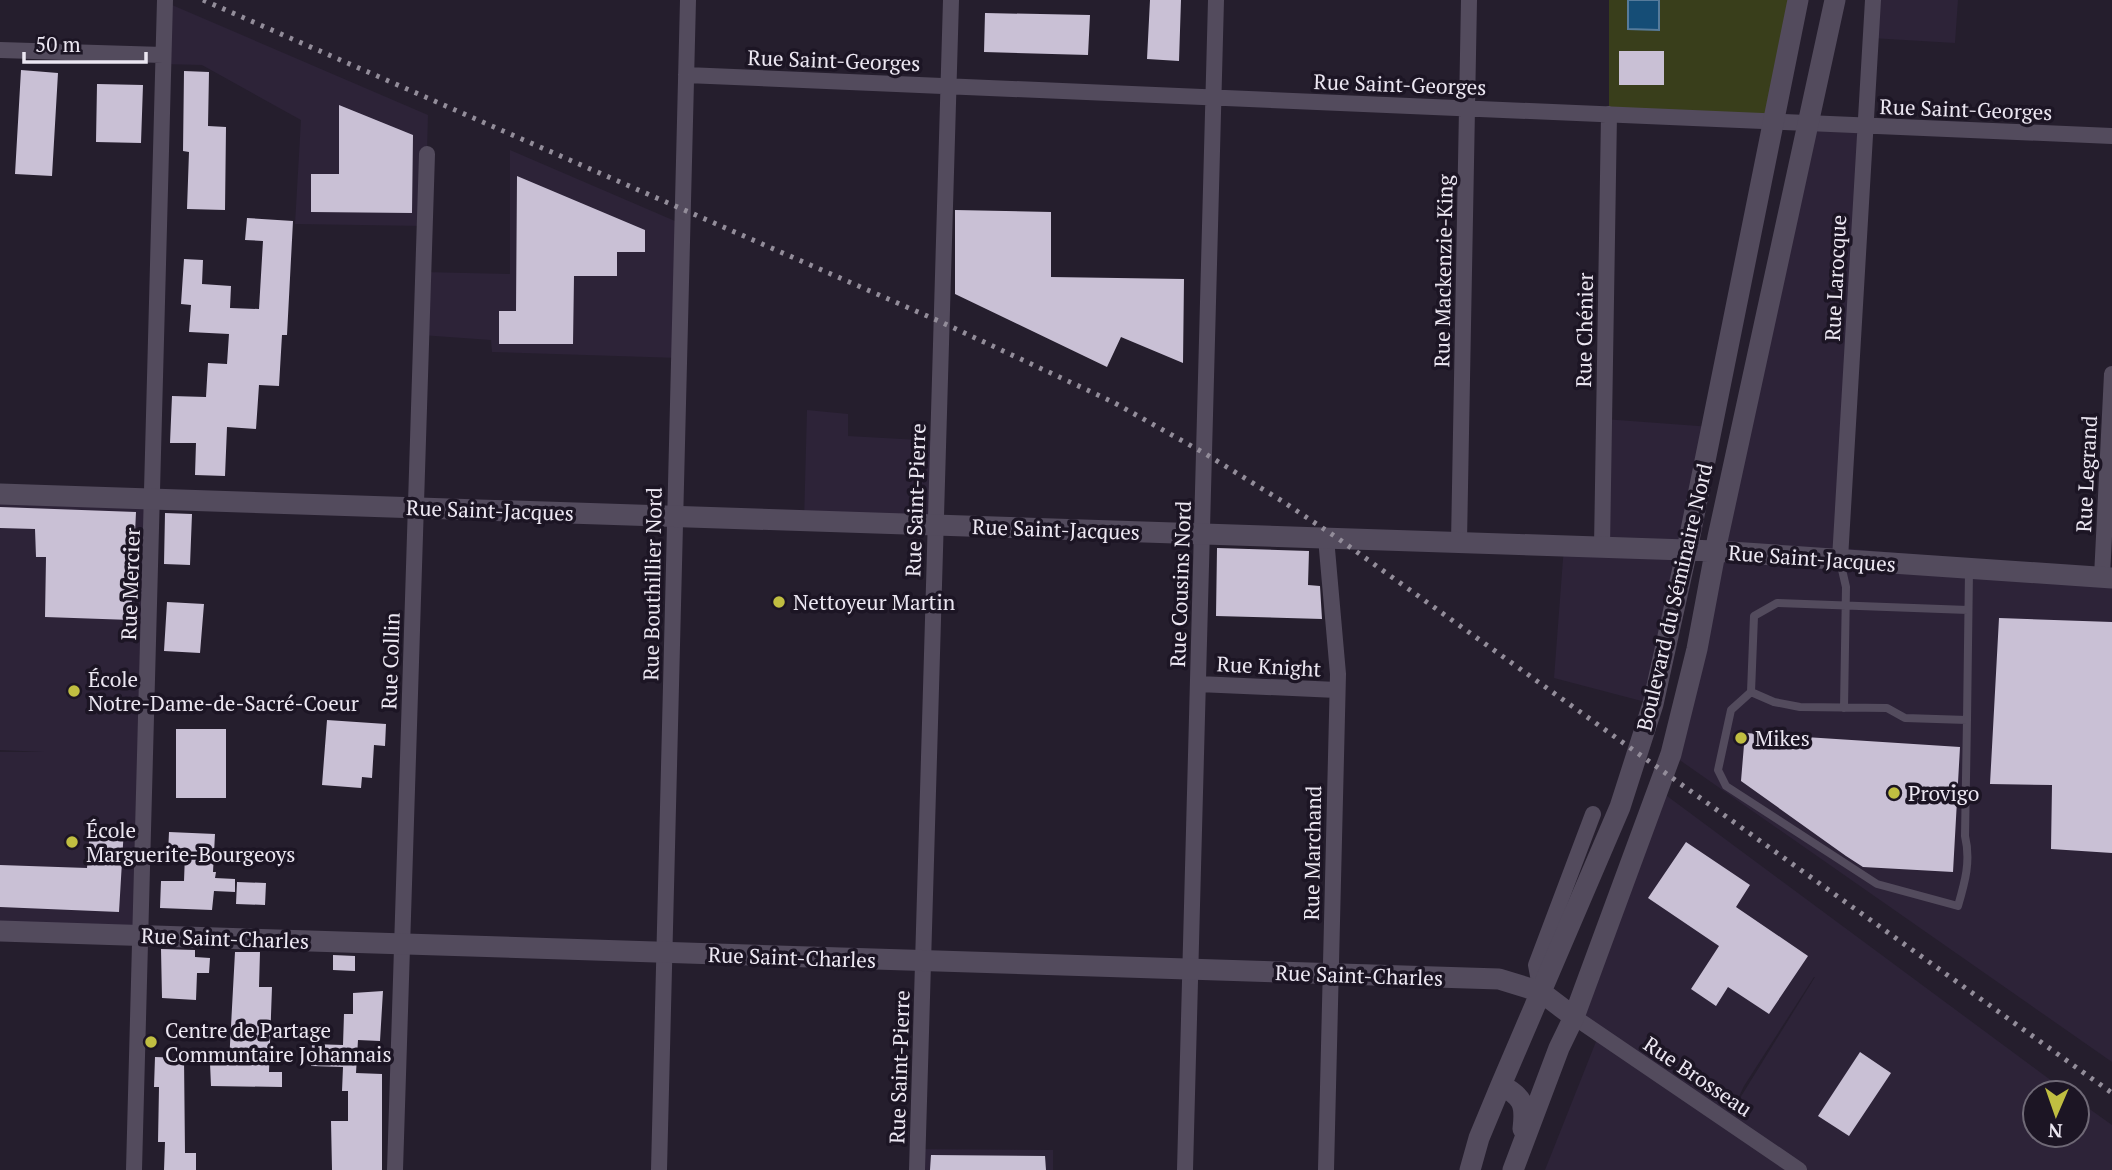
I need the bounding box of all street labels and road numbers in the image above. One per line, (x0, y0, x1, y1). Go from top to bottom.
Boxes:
street label: Rue Saint-Georges (747, 43, 921, 77)
street label: Rue Saint-Georges (1313, 67, 1487, 101)
street label: Rue Saint-Georges (1879, 92, 2053, 126)
street label: Rue Mackenzie-King (1427, 173, 1459, 368)
street label: Rue Larocque (1818, 214, 1852, 342)
street label: Rue Chénier (1569, 272, 1599, 388)
street label: Rue Legrand (2069, 414, 2103, 533)
street label: Rue Saint-Pierre (898, 423, 932, 577)
street label: Boulevard du Séminaire Nord (1630, 460, 1719, 734)
street label: Rue Bouthillier Nord (636, 487, 668, 681)
street label: Rue Saint-Jacques (406, 493, 574, 527)
street label: Rue Cousins Nord (1163, 500, 1197, 668)
street label: Rue Saint-Jacques (972, 512, 1140, 546)
street label: Rue Mercier (114, 527, 146, 641)
street label: Rue Saint-Jacques (1727, 538, 1897, 578)
street label: Rue Collin (374, 611, 406, 710)
street label: Rue Knight (1216, 649, 1322, 683)
street label: Rue Marchand (1297, 785, 1327, 921)
street label: Rue Saint-Charles (140, 921, 310, 955)
street label: Rue Saint-Charles (707, 940, 877, 974)
street label: Rue Saint-Charles (1274, 958, 1444, 992)
street label: Rue Saint-Pierre (882, 990, 916, 1144)
street label: Rue Brosseau (1638, 1029, 1758, 1123)

